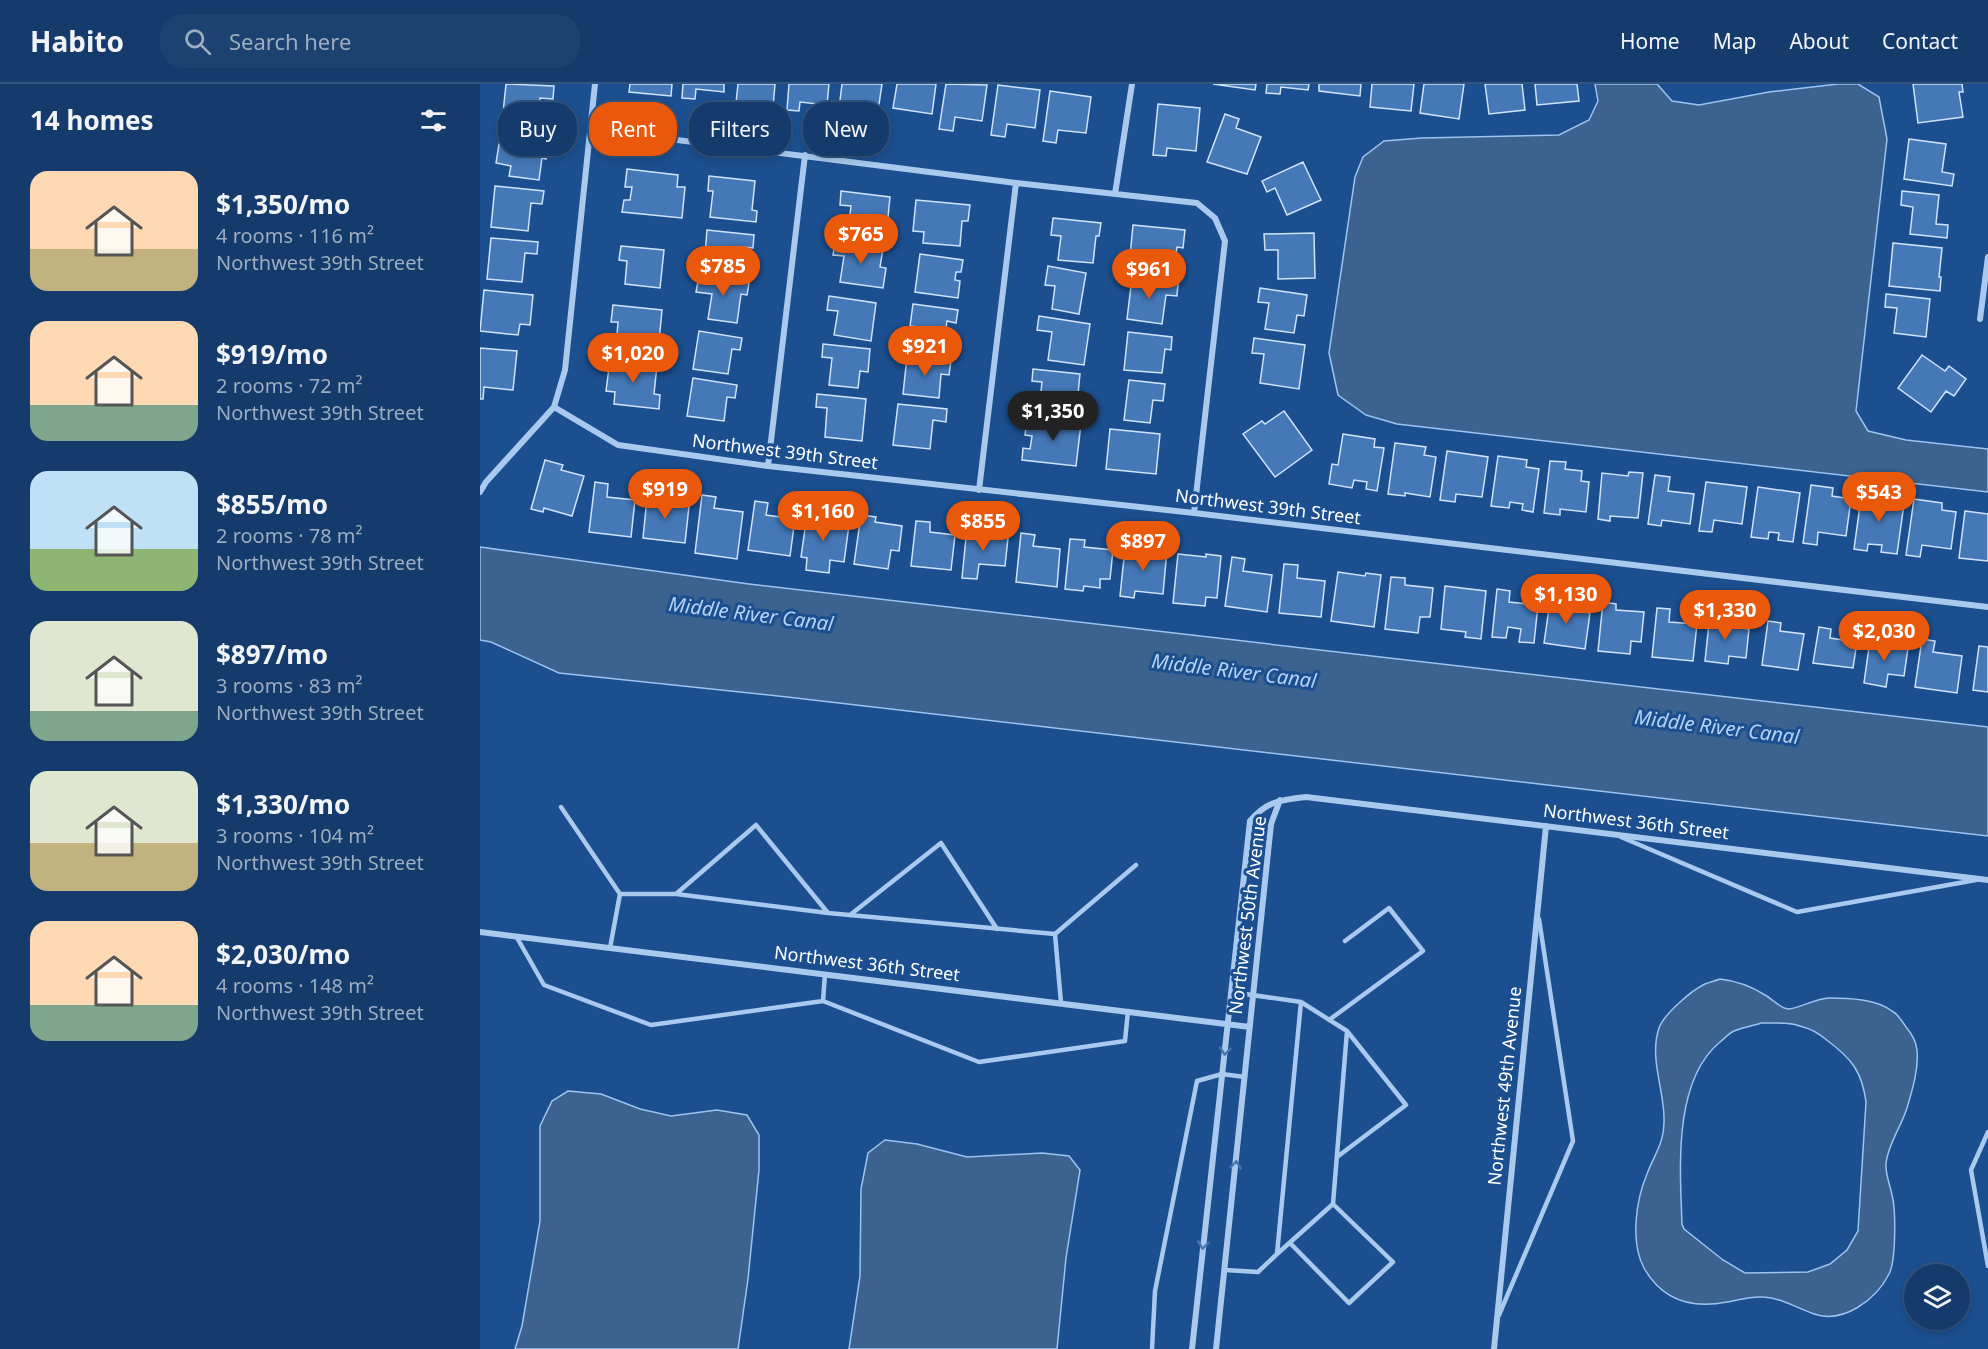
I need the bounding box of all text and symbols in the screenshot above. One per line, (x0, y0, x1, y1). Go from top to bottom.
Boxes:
search box (160, 14, 580, 68)
text: Habito (30, 22, 124, 60)
icon: search (181, 25, 214, 58)
text: Search here (229, 26, 351, 56)
text: Home (1620, 27, 1680, 55)
text: Map (1713, 27, 1756, 55)
text: About (1789, 27, 1849, 55)
text: Contact (1882, 27, 1958, 55)
text: 14 homes (30, 102, 154, 138)
chip: Buy (498, 102, 577, 156)
chip: Rent (589, 102, 677, 156)
chip: Filters (689, 102, 791, 156)
chip: New (803, 102, 889, 156)
icon: filters (417, 104, 450, 137)
text: $1,350/mo (216, 186, 350, 222)
icon: home (78, 195, 150, 267)
pin: $765 (825, 214, 897, 265)
text: $765 (838, 220, 884, 247)
text: 4 rooms · 116 m² (216, 222, 374, 249)
pin: $785 (687, 246, 759, 297)
text: Northwest 39th Street (216, 249, 424, 276)
pin: $961 (1113, 249, 1185, 300)
text: $785 (700, 252, 746, 279)
text: $961 (1126, 255, 1172, 282)
pin: $921 (889, 326, 961, 377)
text: $921 (902, 332, 948, 359)
pin: $1,020 (584, 333, 682, 384)
text: $919/mo (216, 336, 328, 372)
text: $1,020 (602, 339, 664, 366)
icon: home (78, 345, 150, 417)
text: 2 rooms · 72 m² (216, 372, 363, 399)
pin: $1,350 (1004, 391, 1102, 442)
text: $1,350 (1022, 397, 1084, 424)
text: Northwest 39th Street (216, 399, 424, 426)
street label: Northwest 39th Street (691, 428, 880, 474)
pin: $919 (629, 469, 701, 520)
pin: $543 (1843, 472, 1915, 523)
text: $919 (642, 475, 688, 502)
text: $543 (1856, 478, 1902, 505)
street label: Northwest 39th Street (1174, 483, 1363, 529)
text: $855/mo (216, 486, 328, 522)
pin: $1,160 (774, 491, 872, 542)
icon: home (78, 495, 150, 567)
text: $1,160 (792, 497, 854, 524)
pin: $855 (947, 501, 1019, 552)
text: $855 (960, 507, 1006, 534)
pin: $897 (1107, 521, 1179, 572)
text: 2 rooms · 78 m² (216, 522, 363, 549)
text: $897 (1120, 527, 1166, 554)
text: Northwest 39th Street (216, 549, 424, 576)
pin: $1,130 (1517, 574, 1615, 625)
text: $1,130 (1535, 580, 1597, 607)
water label: Middle River Canal (667, 590, 836, 637)
pin: $1,330 (1676, 590, 1774, 641)
text: $1,330 (1694, 596, 1756, 623)
pin: $2,030 (1835, 611, 1933, 662)
text: $2,030 (1853, 617, 1915, 644)
text: $897/mo (216, 636, 328, 672)
icon: home (78, 645, 150, 717)
water label: Middle River Canal (1150, 647, 1319, 694)
text: 3 rooms · 83 m² (216, 672, 363, 699)
text: Northwest 39th Street (216, 699, 424, 726)
water label: Middle River Canal (1633, 703, 1802, 750)
text: $1,330/mo (216, 786, 350, 822)
icon: home (78, 795, 150, 867)
street label: Northwest 36th Street (1542, 798, 1731, 844)
street label: Northwest 50th Avenue (1223, 814, 1271, 1016)
text: 3 rooms · 104 m² (216, 822, 374, 849)
text: Northwest 39th Street (216, 849, 424, 876)
text: $2,030/mo (216, 936, 350, 972)
street label: Northwest 36th Street (773, 940, 962, 986)
icon: home (78, 945, 150, 1017)
text: 4 rooms · 148 m² (216, 972, 374, 999)
street label: Northwest 49th Avenue (1482, 985, 1526, 1187)
text: Northwest 39th Street (216, 999, 424, 1026)
one-way arrow (1219, 1047, 1232, 1056)
one-way arrow (1229, 1161, 1241, 1170)
one-way arrow (1198, 1240, 1210, 1249)
map controls (1904, 1264, 1970, 1330)
button: layers (1904, 1264, 1970, 1330)

